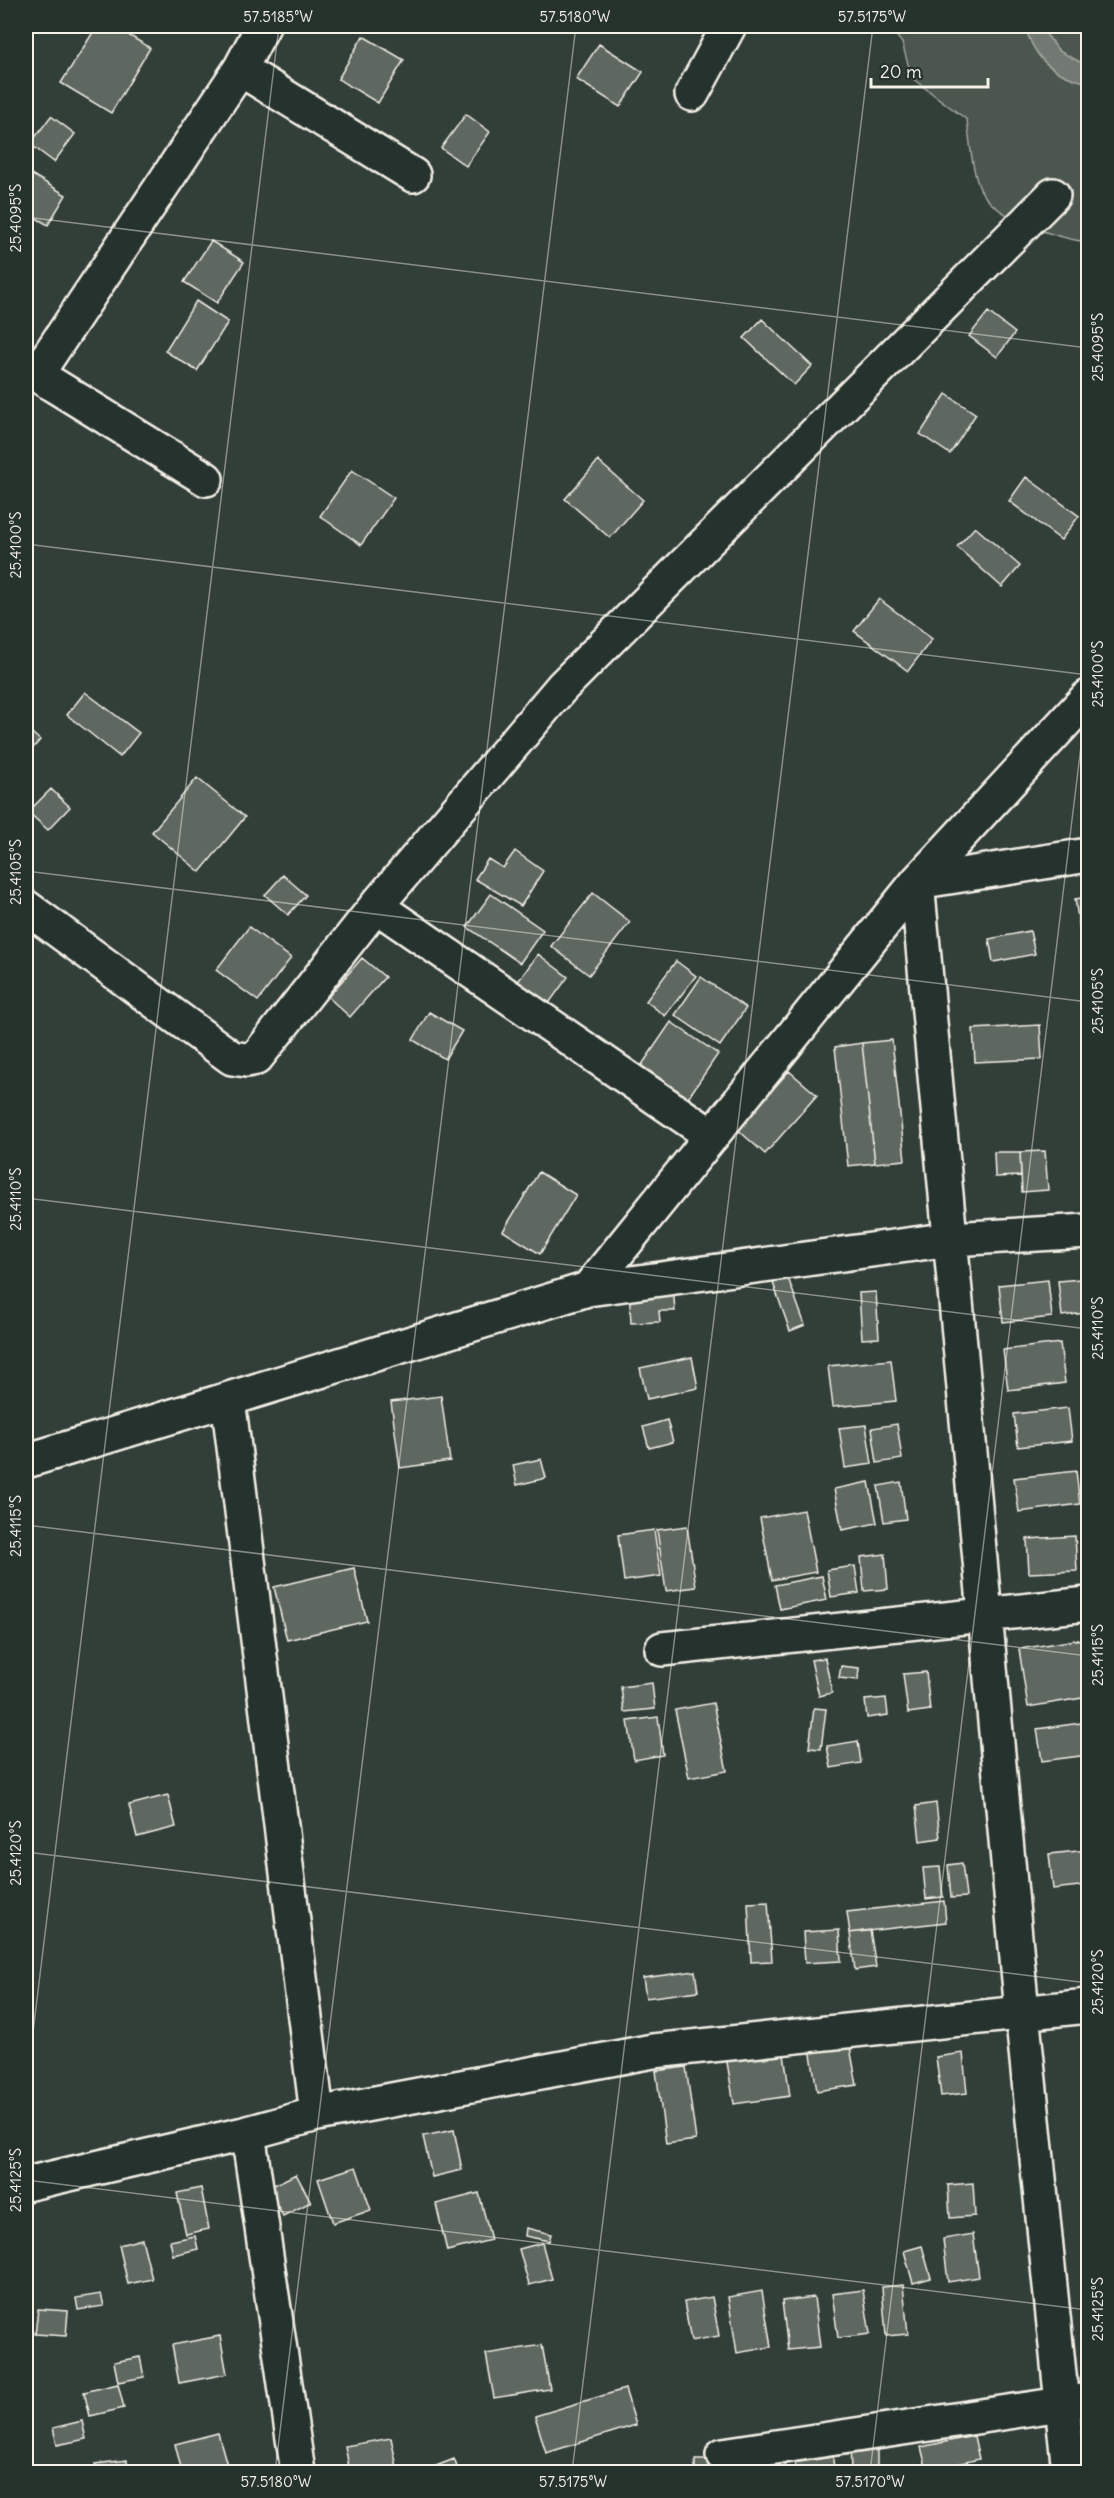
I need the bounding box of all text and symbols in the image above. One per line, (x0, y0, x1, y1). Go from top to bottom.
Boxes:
text: 57.5185°W (243, 7, 313, 26)
text: 57.5180°W (540, 7, 611, 26)
text: 57.5175°W (838, 7, 907, 26)
scale bar (871, 51, 988, 89)
text: 20 m (880, 60, 922, 83)
text: 25.4095°S (6, 184, 25, 252)
text: 25.4095°S (1088, 313, 1107, 381)
text: 25.4100°S (6, 511, 25, 579)
text: 25.4100°S (1088, 640, 1107, 708)
text: 25.4105°S (6, 839, 25, 905)
text: 25.4105°S (1088, 968, 1107, 1034)
text: 25.4110°S (6, 1167, 25, 1231)
text: 25.4110°S (1088, 1296, 1107, 1360)
text: 25.4115°S (6, 1495, 25, 1557)
text: 25.4115°S (1088, 1624, 1107, 1686)
text: 25.4120°S (6, 1820, 25, 1886)
text: 25.4120°S (1088, 1949, 1107, 2015)
text: 25.4125°S (6, 2148, 25, 2212)
text: 25.4125°S (1088, 2277, 1107, 2341)
text: 57.5180°W (241, 2472, 312, 2491)
text: 57.5175°W (539, 2472, 608, 2491)
text: 57.5170°W (835, 2472, 905, 2491)

